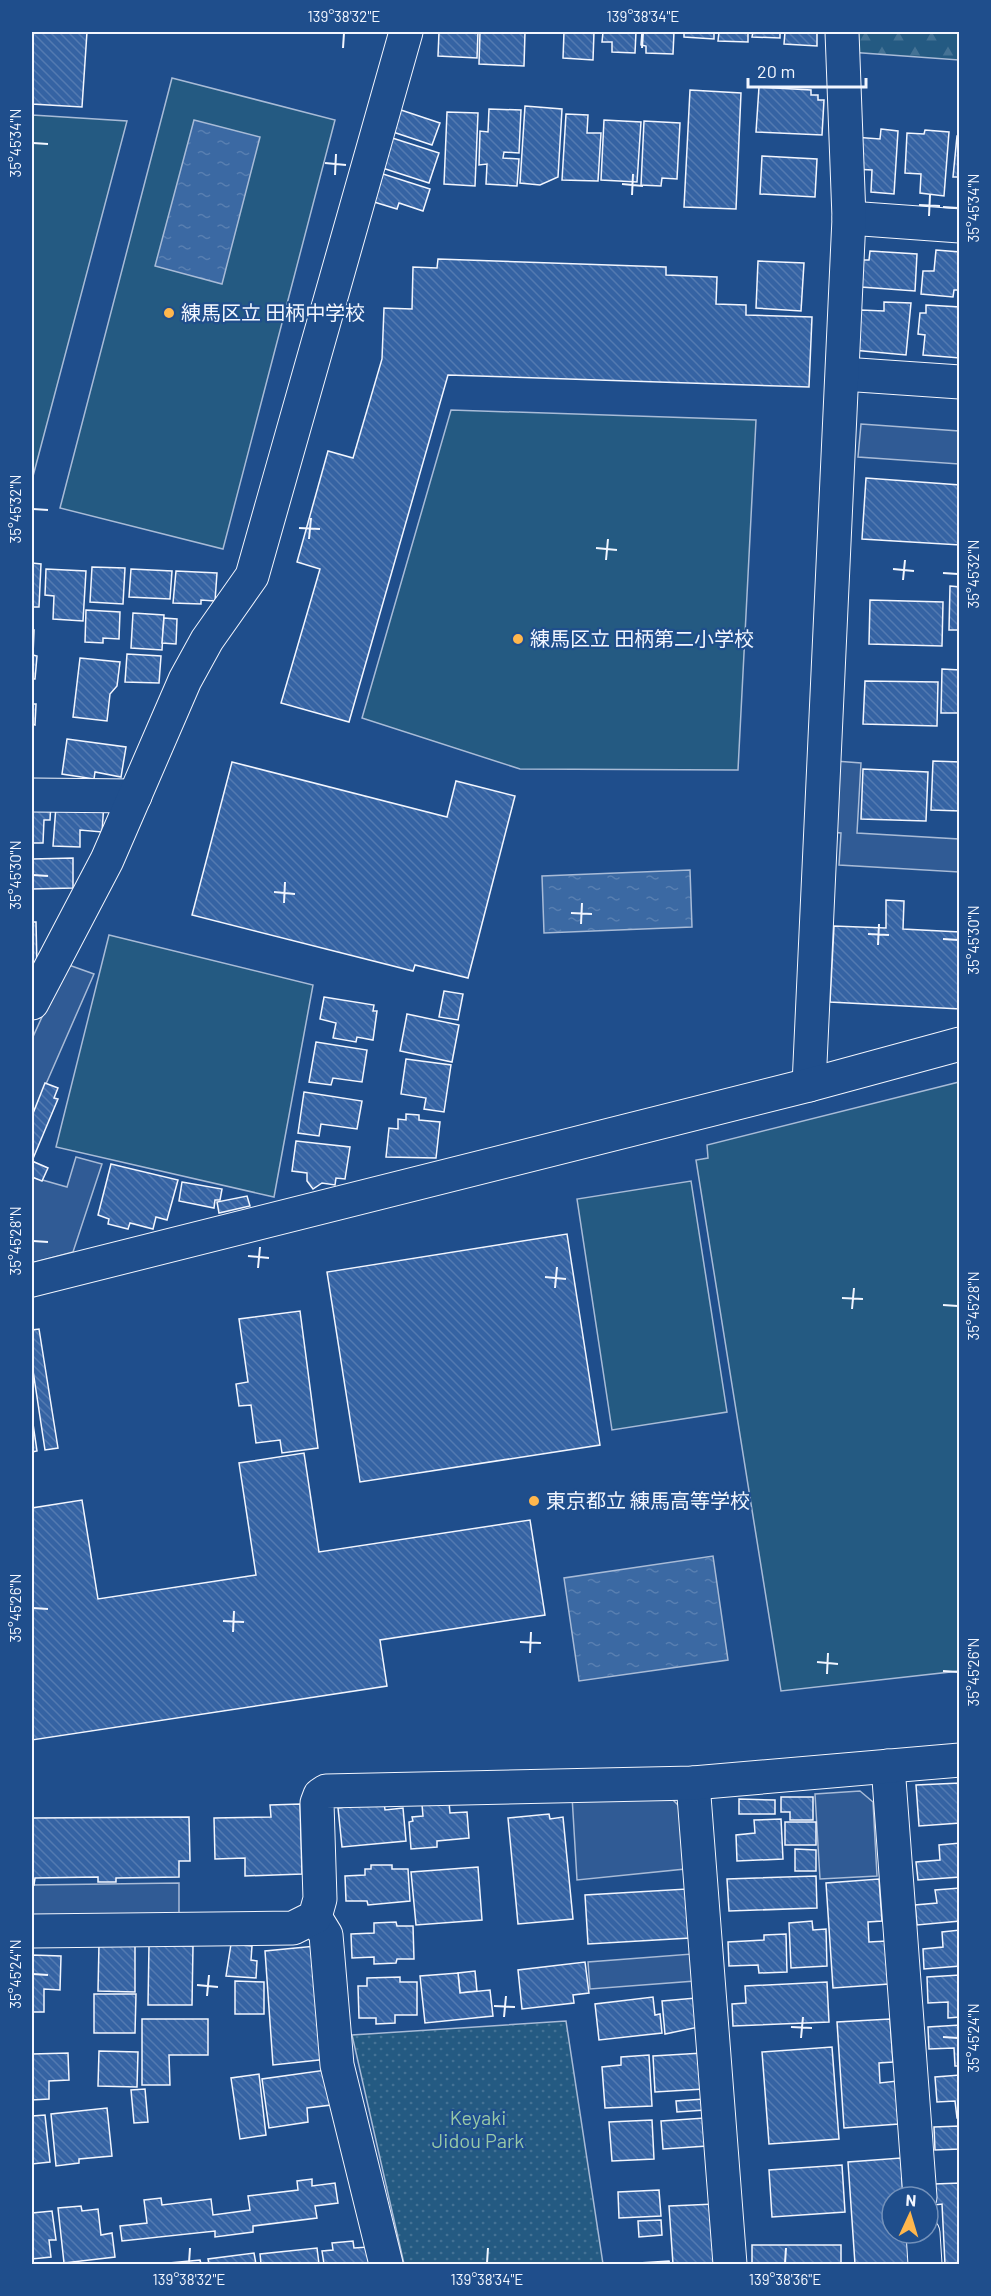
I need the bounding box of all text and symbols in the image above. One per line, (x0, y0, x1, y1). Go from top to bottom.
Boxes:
text: 139°38'32"E (308, 7, 380, 25)
text: 139°38'34"E (607, 7, 679, 25)
scale bar (748, 51, 866, 89)
text: 20 m (757, 60, 795, 82)
text: 35°45'34"N (6, 109, 24, 177)
text: 35°45'34"N (964, 174, 982, 242)
place label: 練馬区立 田柄中学校 (181, 300, 365, 324)
marker: 練馬区立 田柄中学校 (162, 306, 176, 320)
text: 35°45'32"N (6, 475, 24, 543)
text: 35°45'32"N (964, 540, 982, 608)
place label: 練馬区立 田柄第二小学校 (530, 626, 754, 650)
marker: 練馬区立 田柄第二小学校 (511, 632, 525, 646)
text: 35°45'30"N (6, 840, 24, 910)
text: 35°45'30"N (964, 905, 982, 975)
text: 35°45'28"N (6, 1206, 24, 1276)
text: 35°45'28"N (964, 1271, 982, 1341)
place label: 東京都立 練馬高等学校 (546, 1488, 750, 1512)
marker: 東京都立 練馬高等学校 (527, 1494, 541, 1508)
text: 35°45'26"N (6, 1574, 24, 1642)
text: 35°45'26"N (964, 1638, 982, 1706)
text: 35°45'24"N (6, 1939, 24, 2009)
text: 35°45'24"N (964, 2003, 982, 2073)
park label: Keyaki Jidou Park (432, 2105, 524, 2152)
north arrow (880, 2185, 940, 2245)
text: N (905, 2190, 917, 2209)
text: 139°38'32"E (153, 2270, 225, 2288)
text: 139°38'34"E (451, 2270, 523, 2288)
text: 139°38'36"E (749, 2270, 821, 2288)

